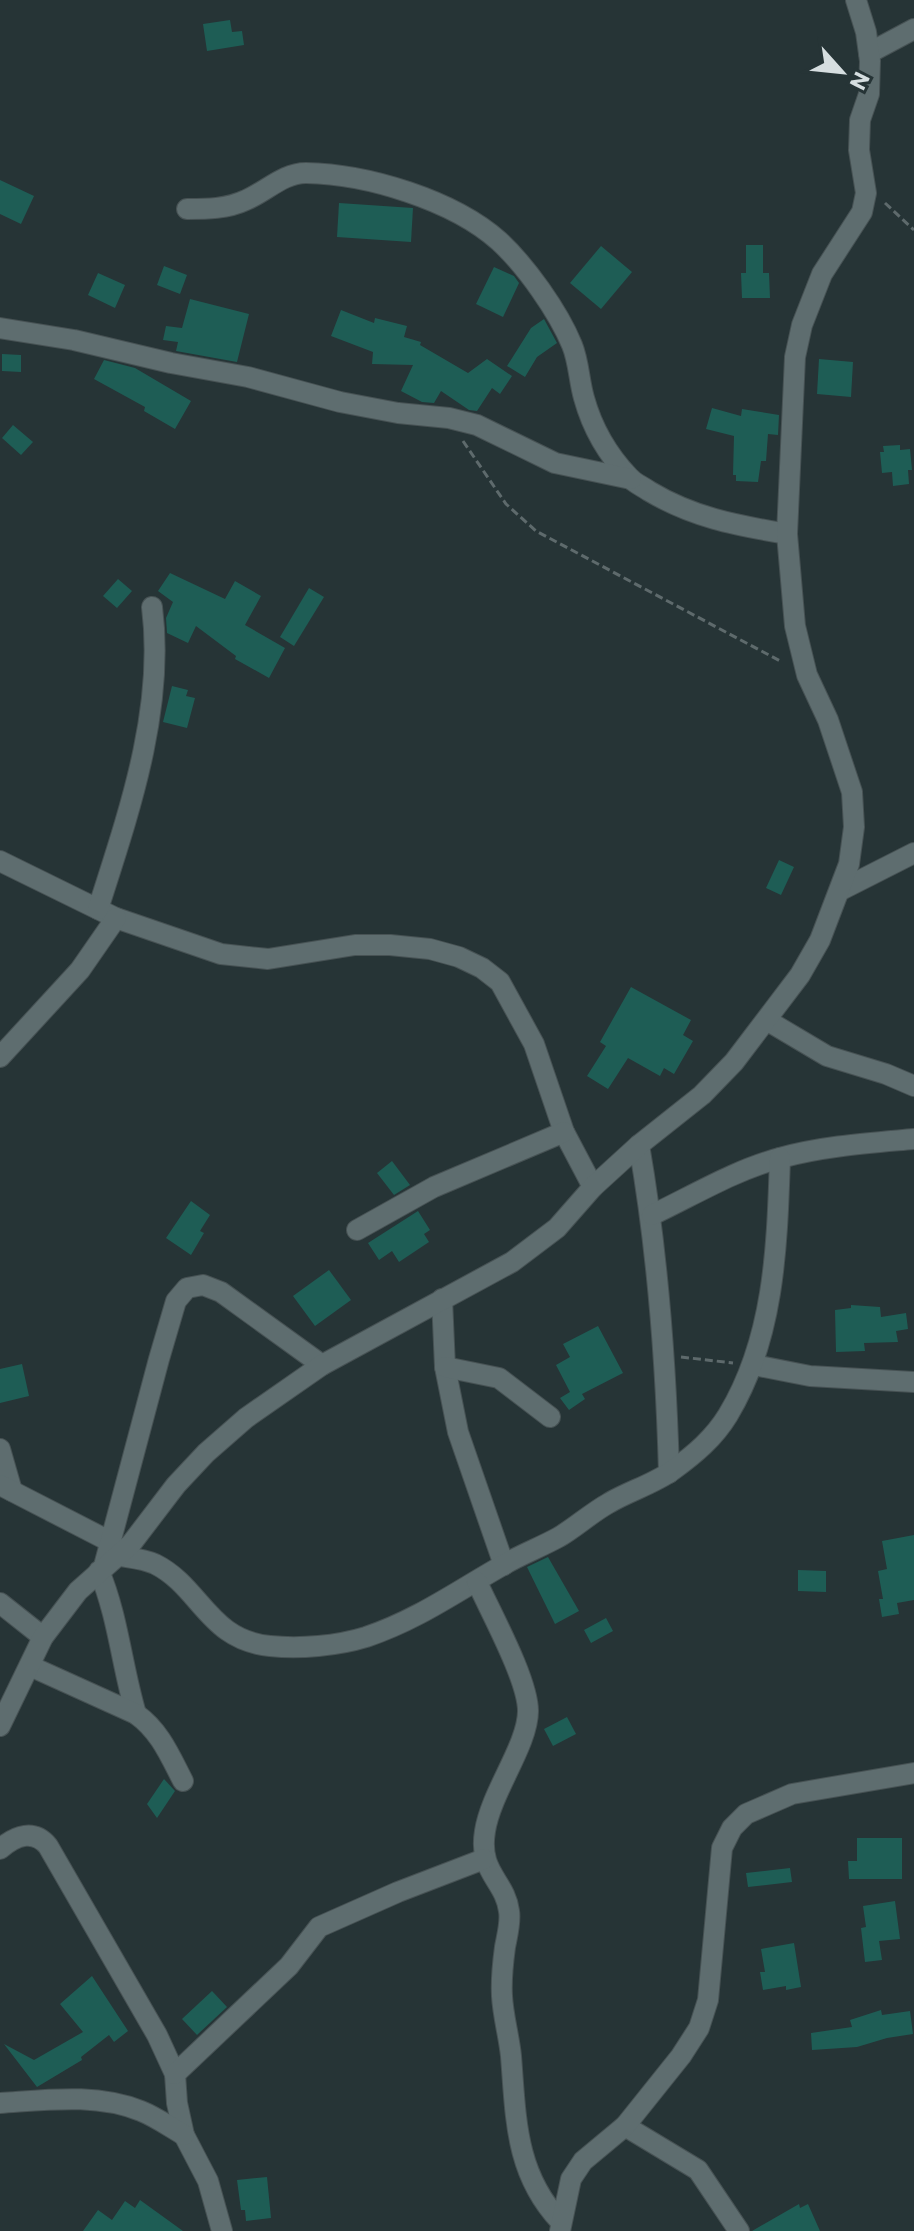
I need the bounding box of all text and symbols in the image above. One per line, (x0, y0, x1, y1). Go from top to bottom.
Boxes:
north arrow (802, 32, 882, 112)
text: N (844, 68, 876, 95)

